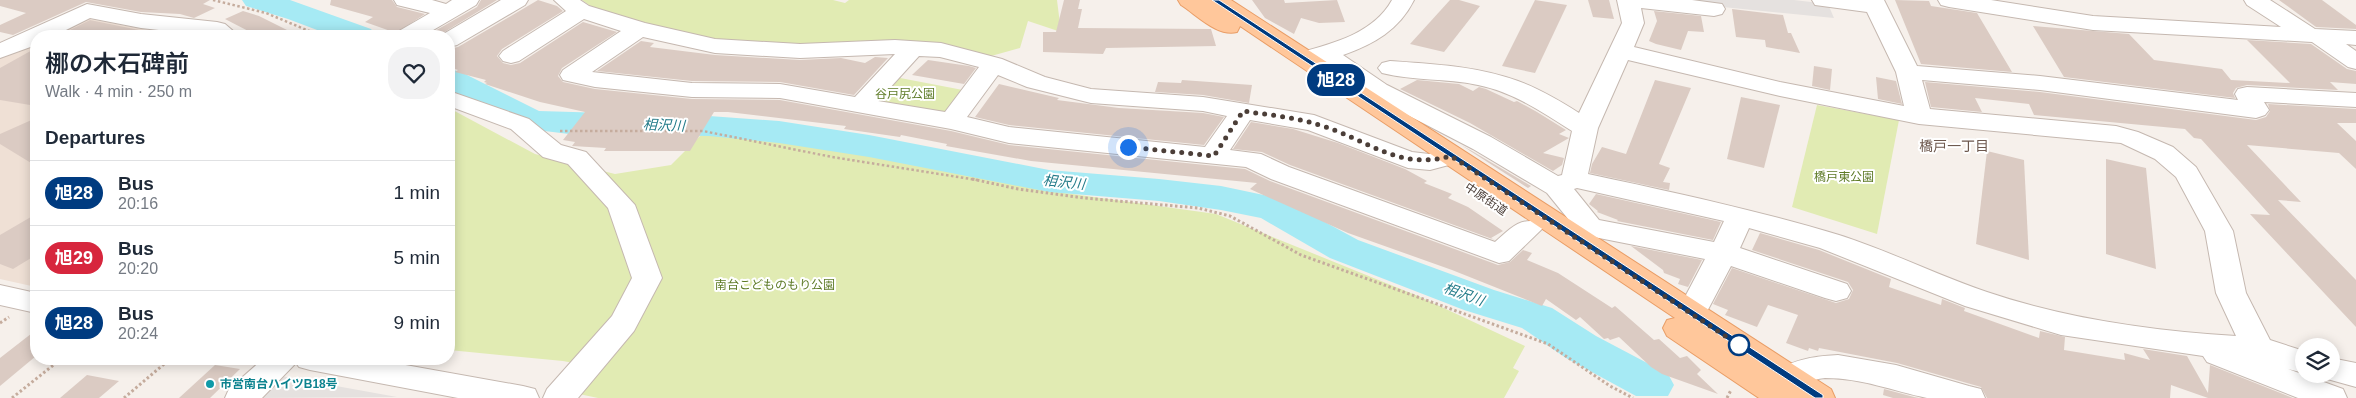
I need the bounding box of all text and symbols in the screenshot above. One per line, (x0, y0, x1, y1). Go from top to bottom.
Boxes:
button: heart (388, 47, 440, 99)
text: 梛の木石碑前 (45, 50, 189, 77)
line badge: 旭28 (1307, 64, 1365, 96)
text: 旭28 (1317, 70, 1355, 90)
text: Walk · 4 min · 250 m (45, 83, 192, 100)
park label: 谷戸尻公園 (875, 87, 935, 101)
water label: 相沢川 (643, 116, 687, 134)
text: Departures (45, 127, 145, 148)
your location (1116, 135, 1141, 160)
district label: 橋戸一丁目 (1919, 138, 1989, 154)
park label: 橋戸東公園 (1814, 170, 1874, 184)
water label: 相沢川 (1042, 172, 1088, 192)
text: Bus (118, 173, 154, 194)
street label: 中原街道 (1462, 180, 1510, 218)
text: 1 min (394, 182, 440, 203)
text: 旭28 (55, 183, 93, 203)
text: 20:16 (118, 195, 158, 212)
text: Bus (118, 238, 154, 259)
text: 5 min (394, 247, 440, 268)
text: 旭29 (55, 248, 93, 268)
text: 20:20 (118, 260, 158, 277)
park label: 南台こどものもり公園 (715, 278, 835, 292)
water label: 相沢川 (1442, 279, 1488, 309)
text: Bus (118, 303, 154, 324)
text: 9 min (394, 312, 440, 333)
text: 旭28 (55, 313, 93, 333)
text: 20:24 (118, 325, 158, 342)
unlabelled marker (1728, 334, 1750, 356)
map controls (2295, 338, 2340, 383)
button: layers (2295, 338, 2340, 383)
place label: 市営南台ハイツB18号 (220, 377, 338, 391)
marker: 市営南台ハイツB18号 (204, 378, 216, 390)

